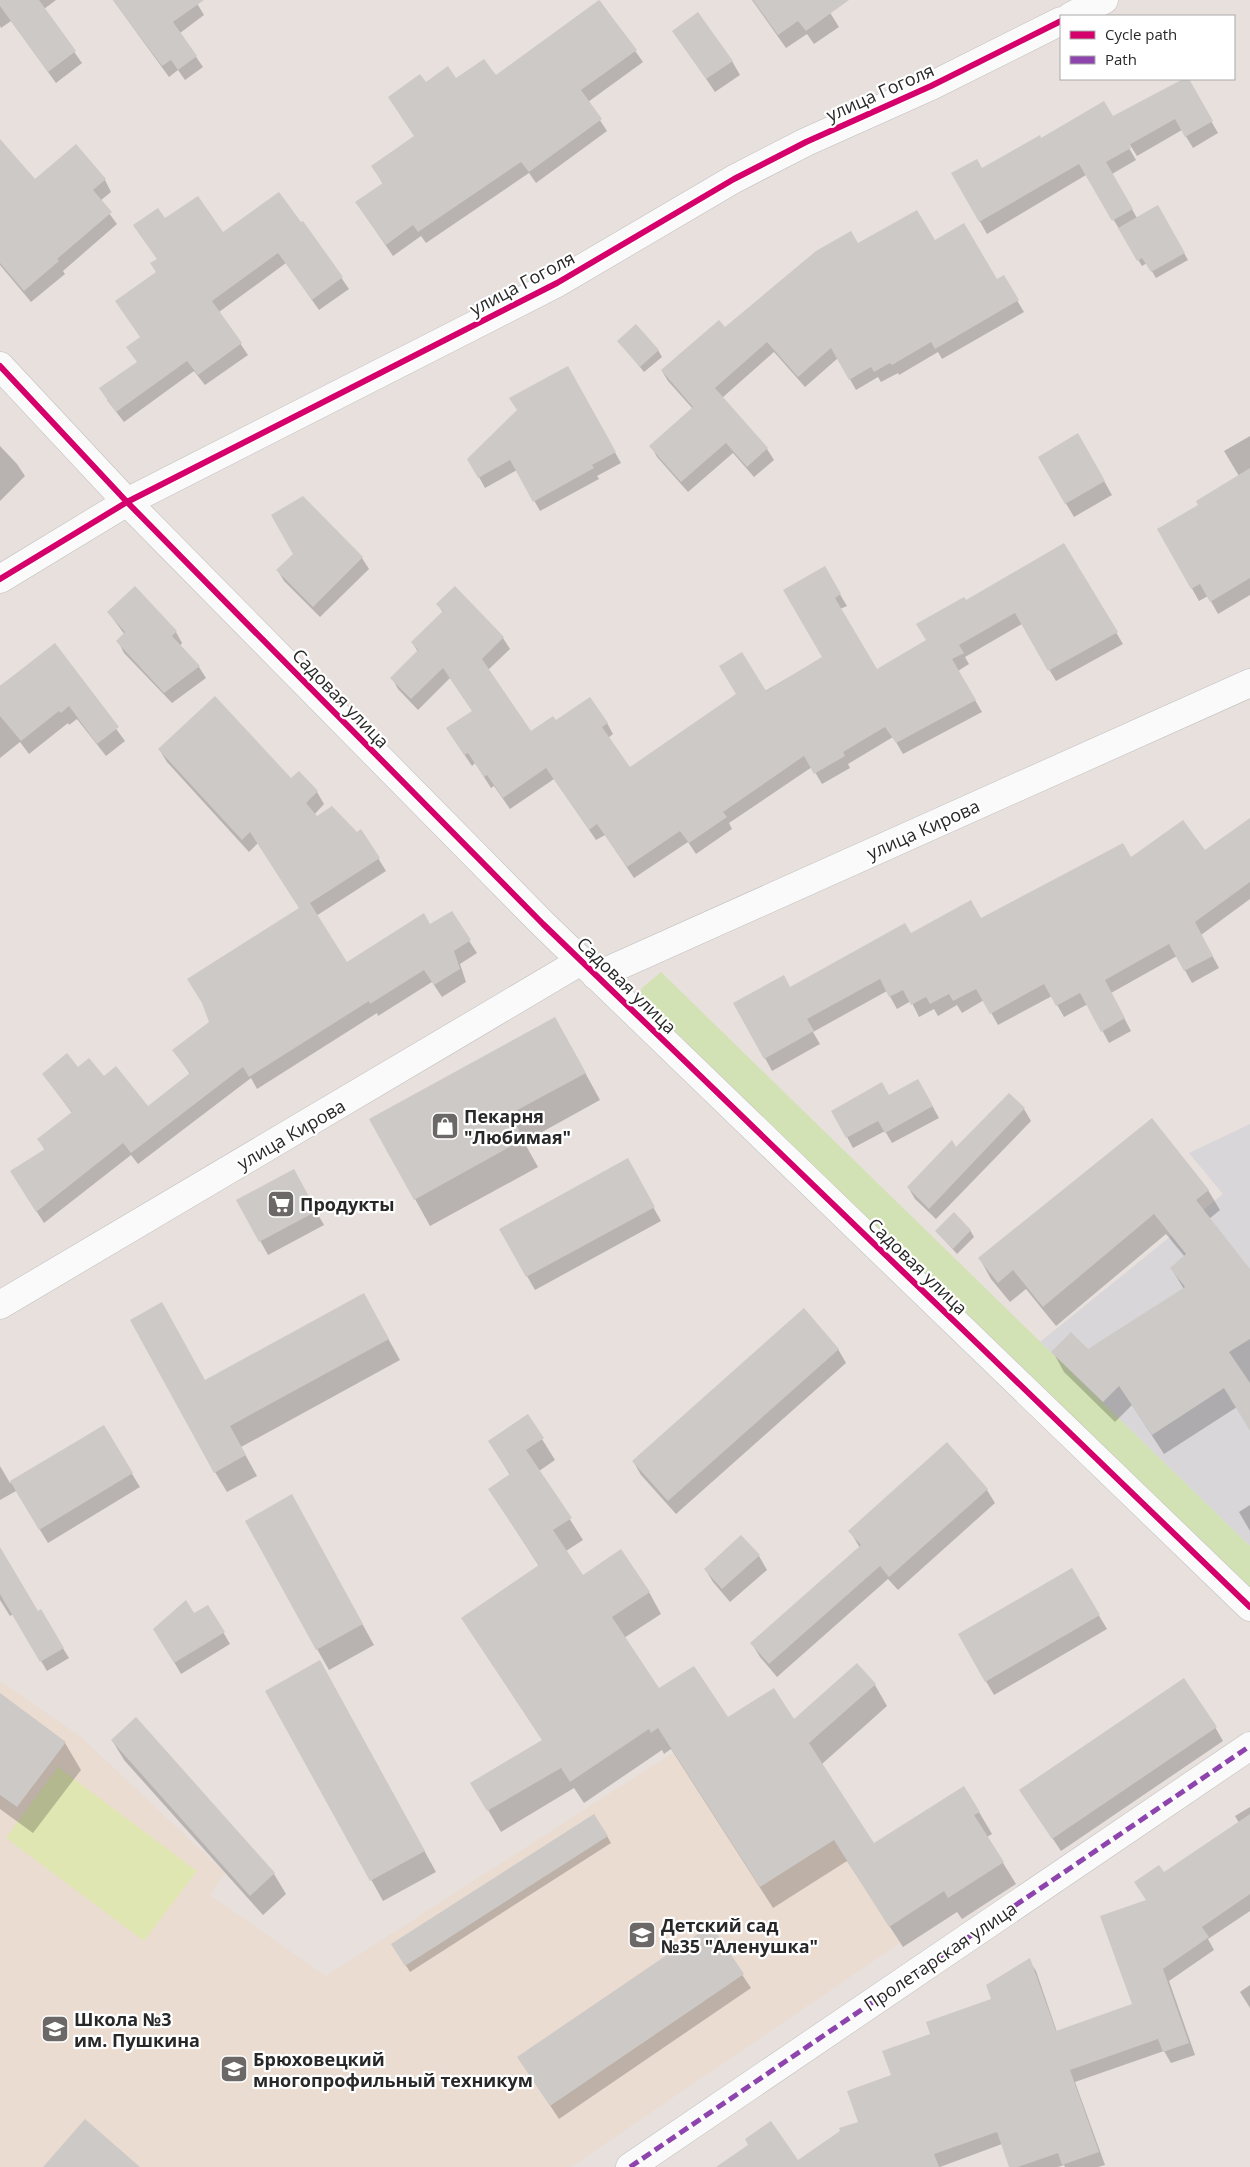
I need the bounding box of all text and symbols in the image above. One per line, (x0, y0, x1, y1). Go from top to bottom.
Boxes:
legend (1060, 15, 1235, 80)
text: Cycle path (1105, 24, 1177, 44)
text: Path (1105, 49, 1137, 69)
street label: улица Гоголя (822, 57, 938, 127)
street label: улица Гоголя (465, 245, 579, 321)
street label: Садовая улица (287, 643, 395, 753)
street label: улица Кирова (863, 793, 983, 865)
street label: Садовая улица (572, 931, 682, 1039)
street label: улица Кирова (232, 1093, 350, 1175)
place label: Пекарня "Любимая" (464, 1104, 571, 1149)
shop icon: Пекарня "Любимая" (430, 1111, 460, 1141)
supermarket icon: Продукты (266, 1189, 296, 1219)
place label: Продукты (300, 1192, 395, 1216)
street label: Садовая улица (863, 1212, 973, 1320)
street label: Пролетарская улица (859, 1896, 1021, 2016)
place label: Детский сад №35 "Аленушка" (661, 1913, 818, 1958)
school or university icon: Детский сад №35 "Аленушка" (627, 1920, 657, 1950)
place label: Школа №3 им. Пушкина (74, 2007, 200, 2052)
school or university icon: Школа №3 им. Пушкина (40, 2014, 70, 2044)
place label: Брюховецкий многопрофильный техникум (253, 2047, 533, 2092)
school or university icon: Брюховецкий многопрофильный техникум (219, 2054, 249, 2084)

